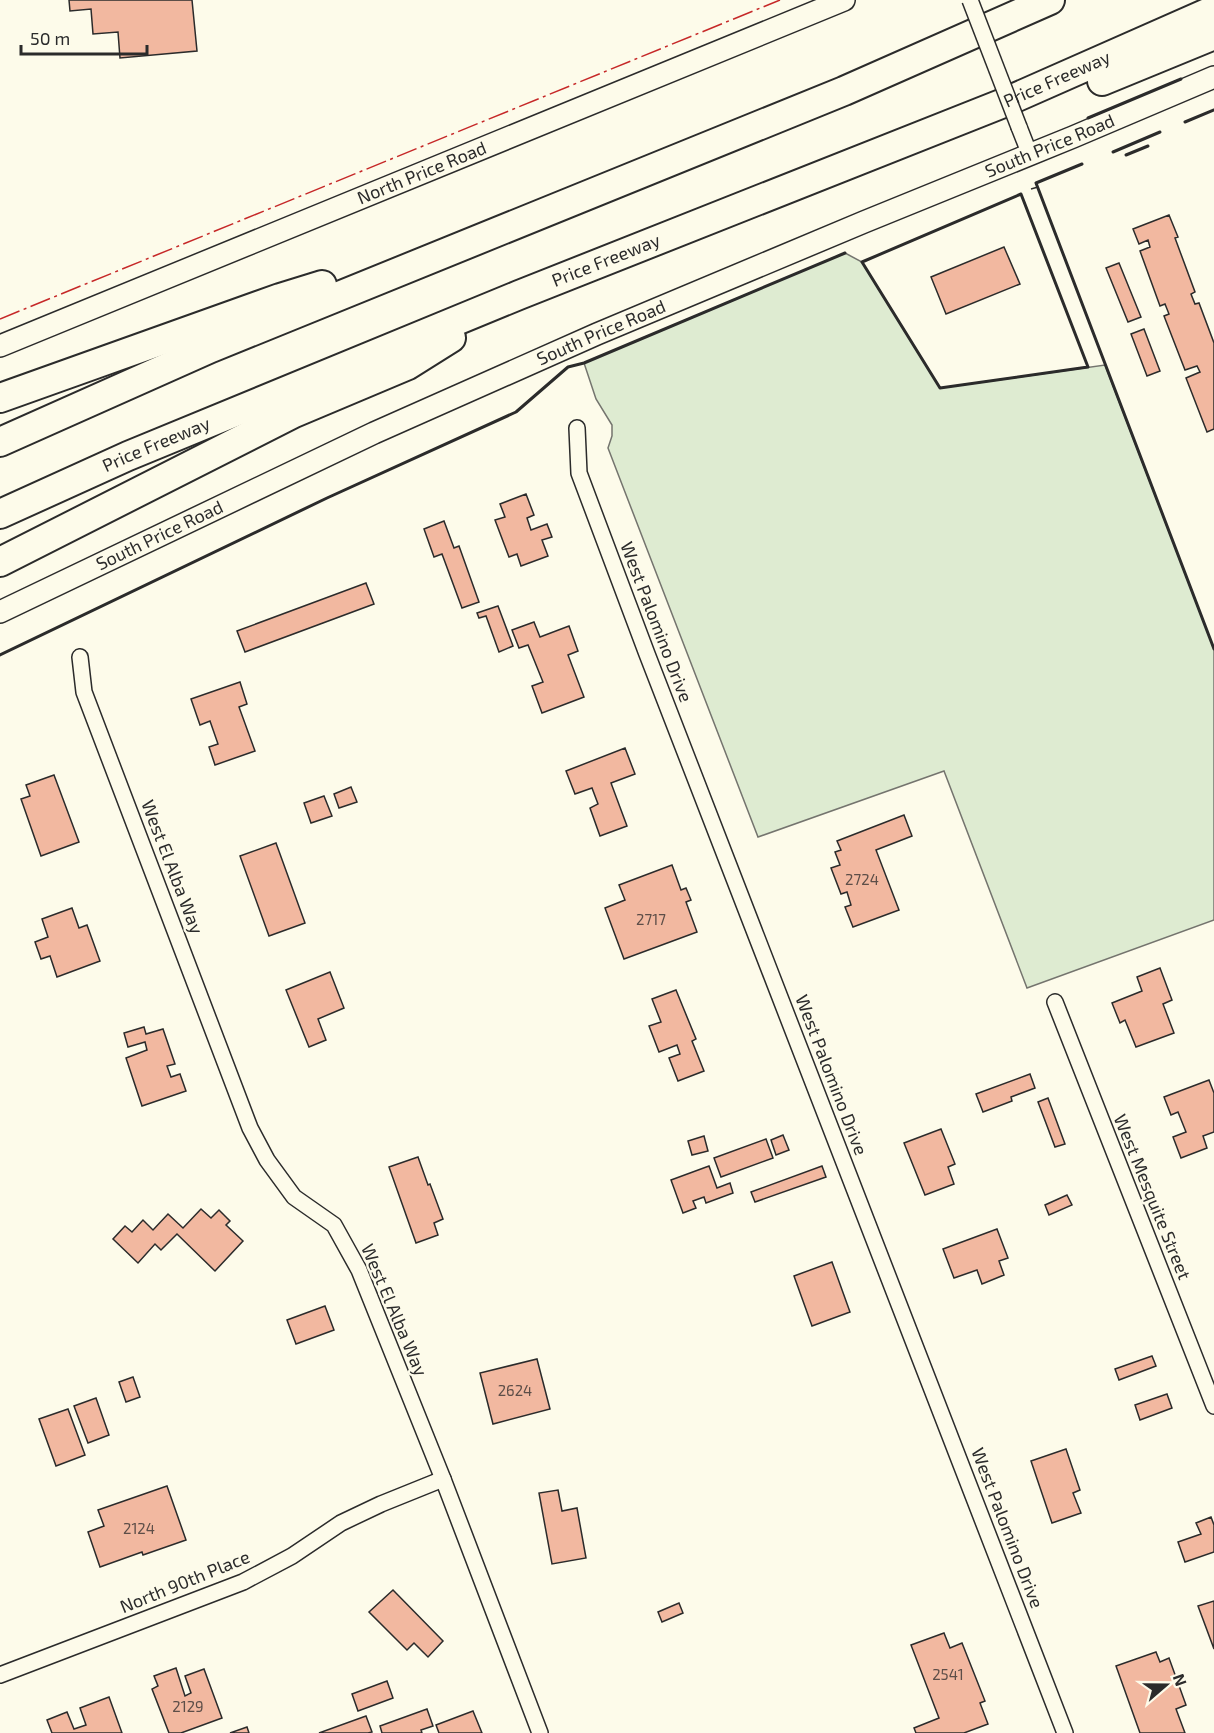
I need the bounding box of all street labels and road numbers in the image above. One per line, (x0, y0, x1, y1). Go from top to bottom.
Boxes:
street label: Price Freeway (1000, 45, 1114, 112)
street label: South Price Road (982, 109, 1118, 182)
street label: North Price Road (354, 136, 489, 208)
street label: Price Freeway (548, 228, 663, 291)
street label: South Price Road (533, 295, 669, 369)
street label: Price Freeway (99, 411, 213, 476)
street label: South Price Road (92, 495, 226, 574)
street label: West Palomino Drive (616, 538, 698, 705)
street label: West El Alba Way (137, 797, 209, 937)
street label: West Palomino Drive (791, 991, 873, 1158)
street label: West Mesquite Street (1110, 1111, 1196, 1283)
street label: West El Alba Way (357, 1240, 433, 1380)
street label: West Palomino Drive (967, 1444, 1049, 1611)
street label: North 90th Place (116, 1545, 253, 1617)

